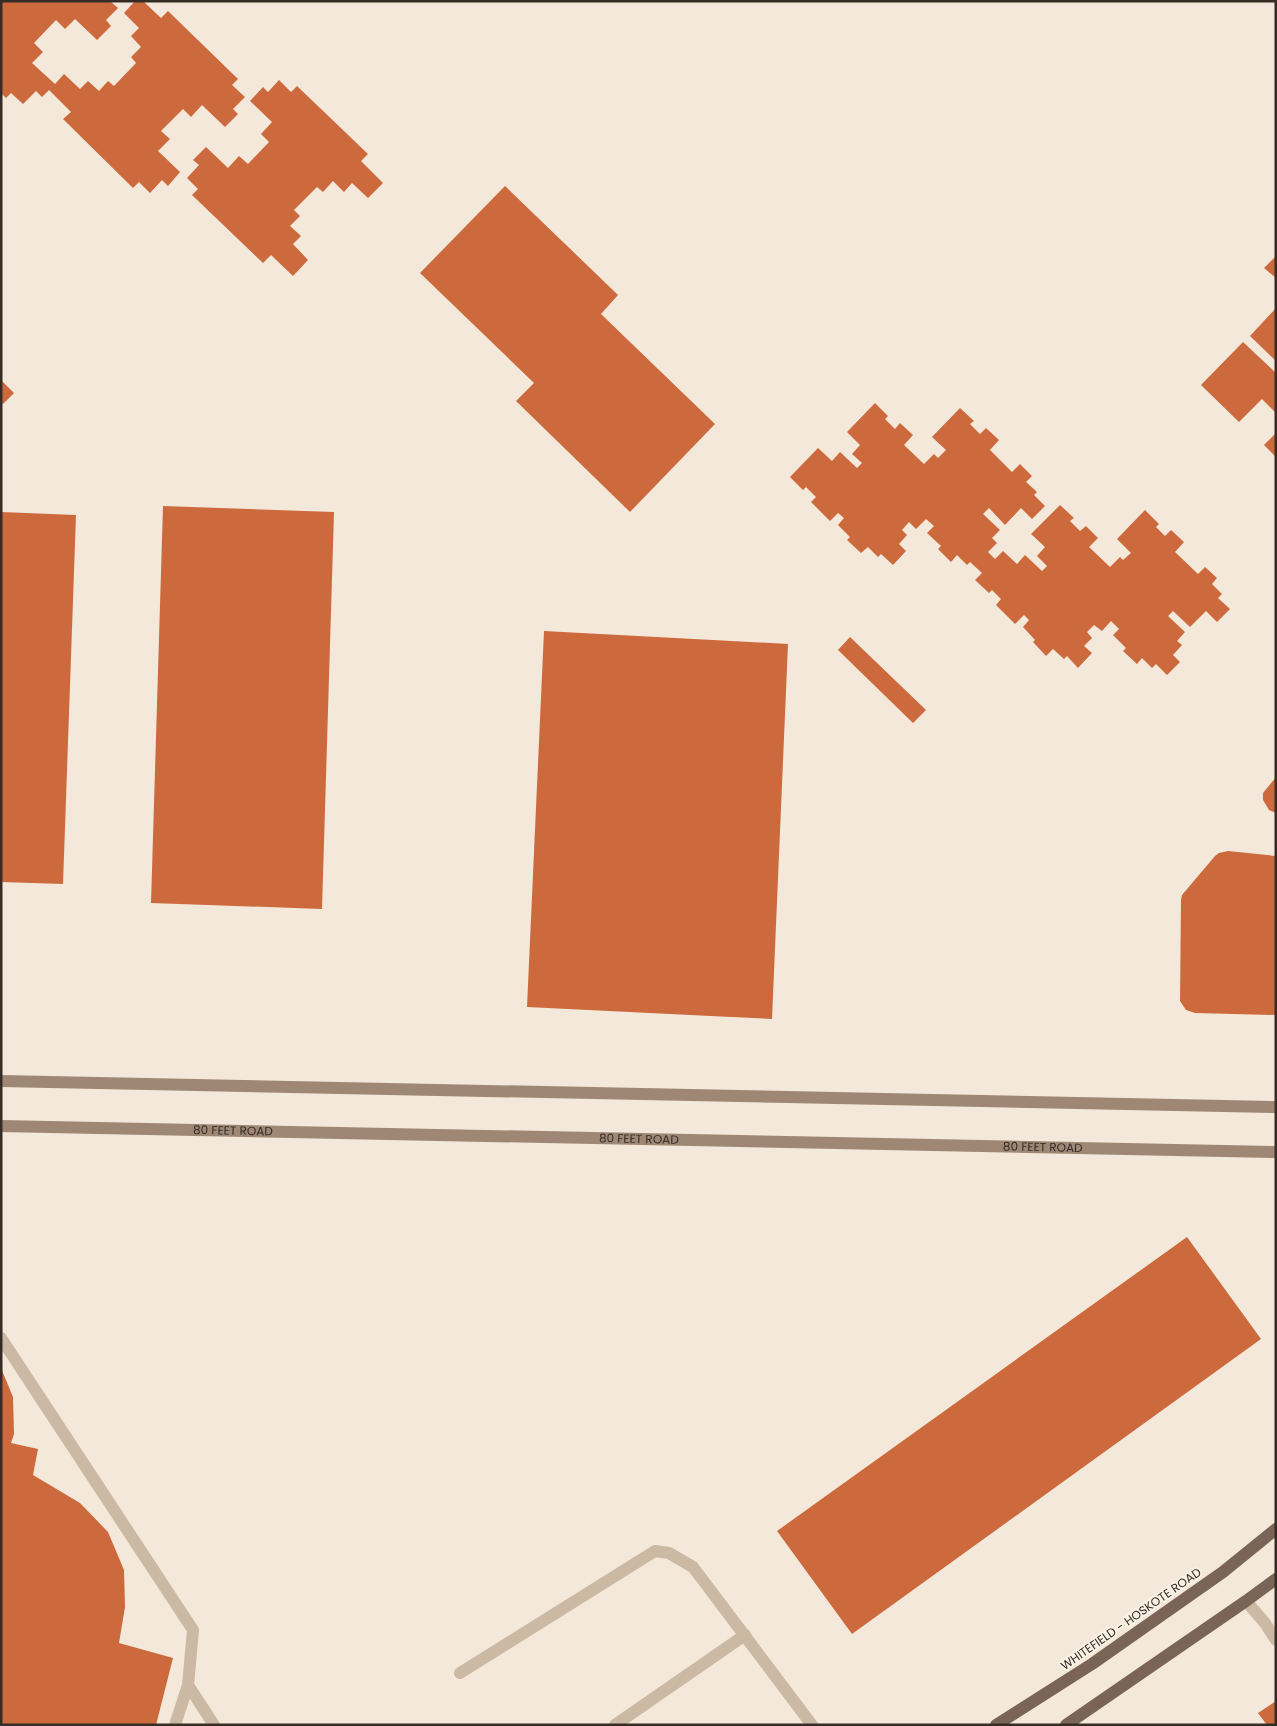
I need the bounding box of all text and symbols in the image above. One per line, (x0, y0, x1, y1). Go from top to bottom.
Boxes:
street label: 80 FEET ROAD (193, 1121, 273, 1140)
street label: 80 FEET ROAD (599, 1129, 679, 1148)
street label: 80 FEET ROAD (1003, 1137, 1083, 1156)
street label: WHITEFIELD - HOSKOTE ROAD (1057, 1563, 1204, 1674)

